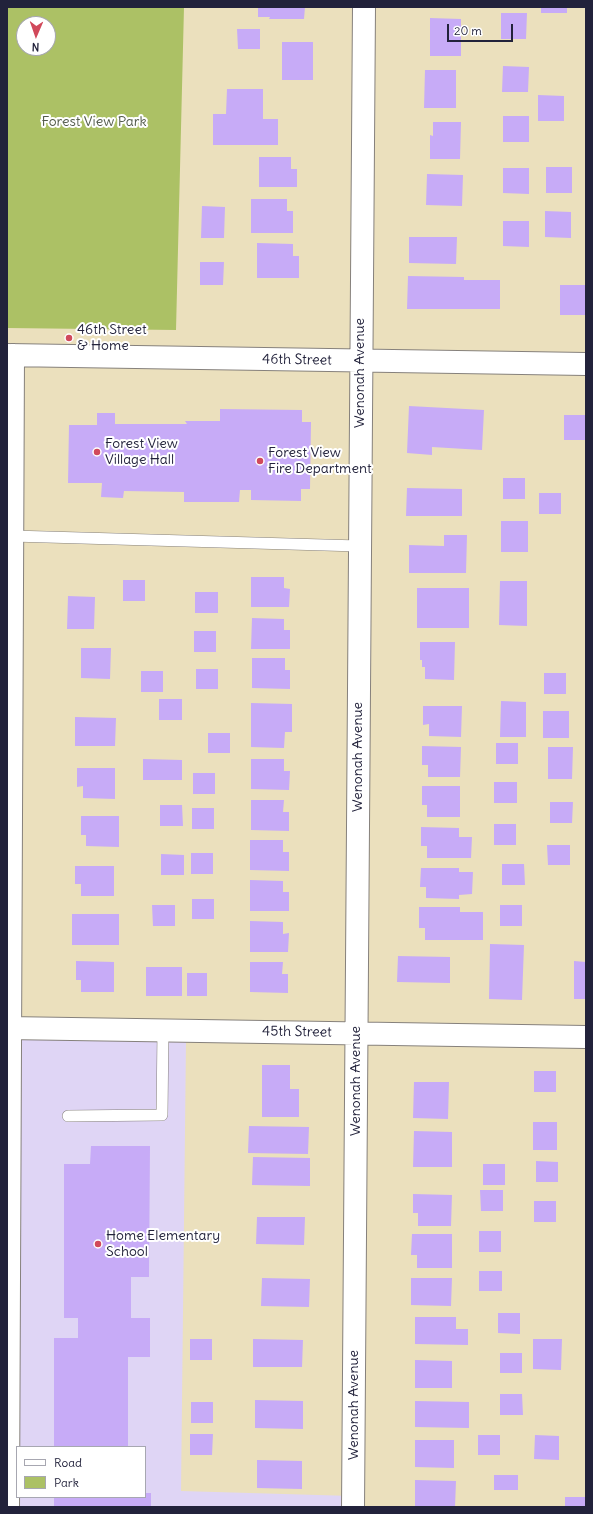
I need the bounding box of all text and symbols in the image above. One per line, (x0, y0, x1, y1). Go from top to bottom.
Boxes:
north arrow (16, 16, 56, 56)
scale bar (449, 16, 515, 42)
text: 20 m (454, 23, 482, 38)
text: N (32, 40, 40, 54)
park label: Forest View Park (41, 114, 147, 130)
street label: Wenonah Avenue (352, 318, 368, 428)
place label: 46th Street & Home (77, 322, 147, 354)
marker: 46th Street & Home (64, 333, 74, 343)
street label: 46th Street (262, 351, 332, 369)
place label: Forest View Village Hall (105, 436, 178, 468)
place label: Forest View Fire Department (268, 445, 372, 478)
marker: Forest View Village Hall (92, 447, 102, 457)
marker: Forest View Fire Department (255, 456, 265, 466)
street label: Wenonah Avenue (350, 702, 366, 812)
street label: 45th Street (262, 1023, 332, 1041)
street label: Wenonah Avenue (348, 1026, 364, 1136)
place label: Home Elementary School (106, 1228, 220, 1260)
marker: Home Elementary School (93, 1239, 103, 1249)
street label: Wenonah Avenue (346, 1350, 362, 1460)
legend (16, 1446, 146, 1498)
text: Road (54, 1455, 82, 1470)
text: Park (54, 1475, 79, 1490)

